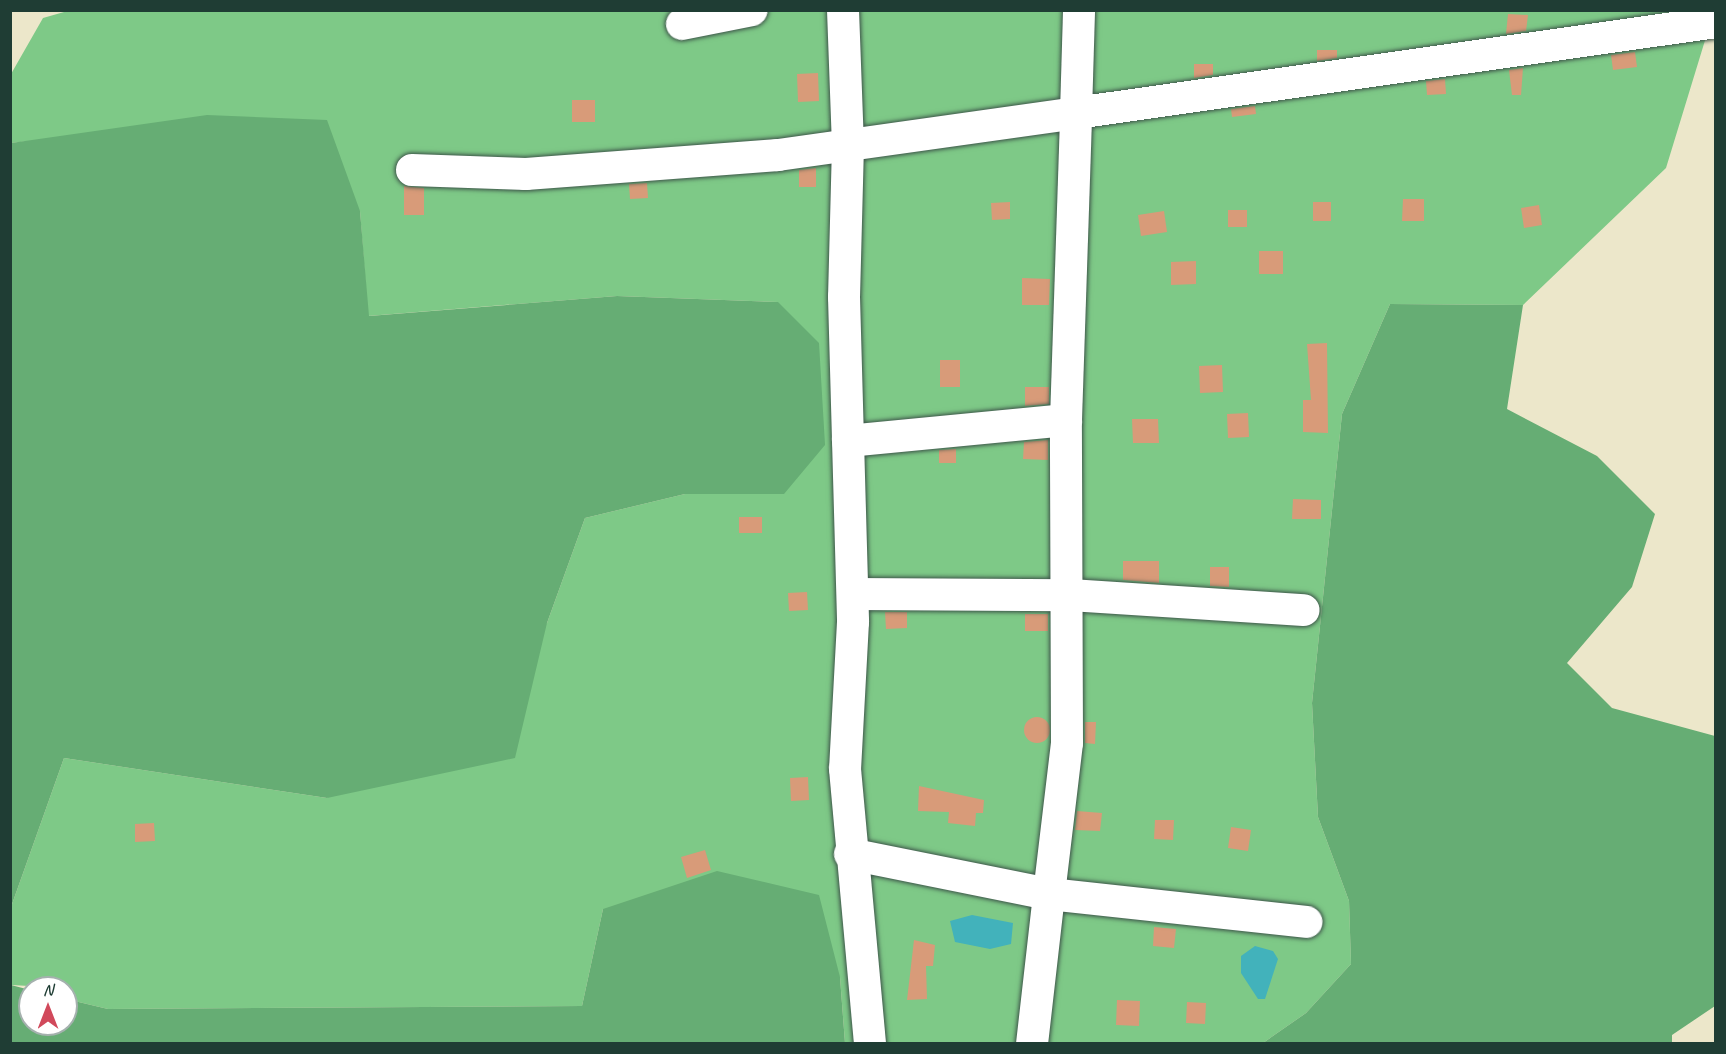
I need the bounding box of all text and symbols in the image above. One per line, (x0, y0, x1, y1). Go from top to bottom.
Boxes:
north arrow (18, 976, 78, 1036)
text: N (43, 980, 53, 1000)

